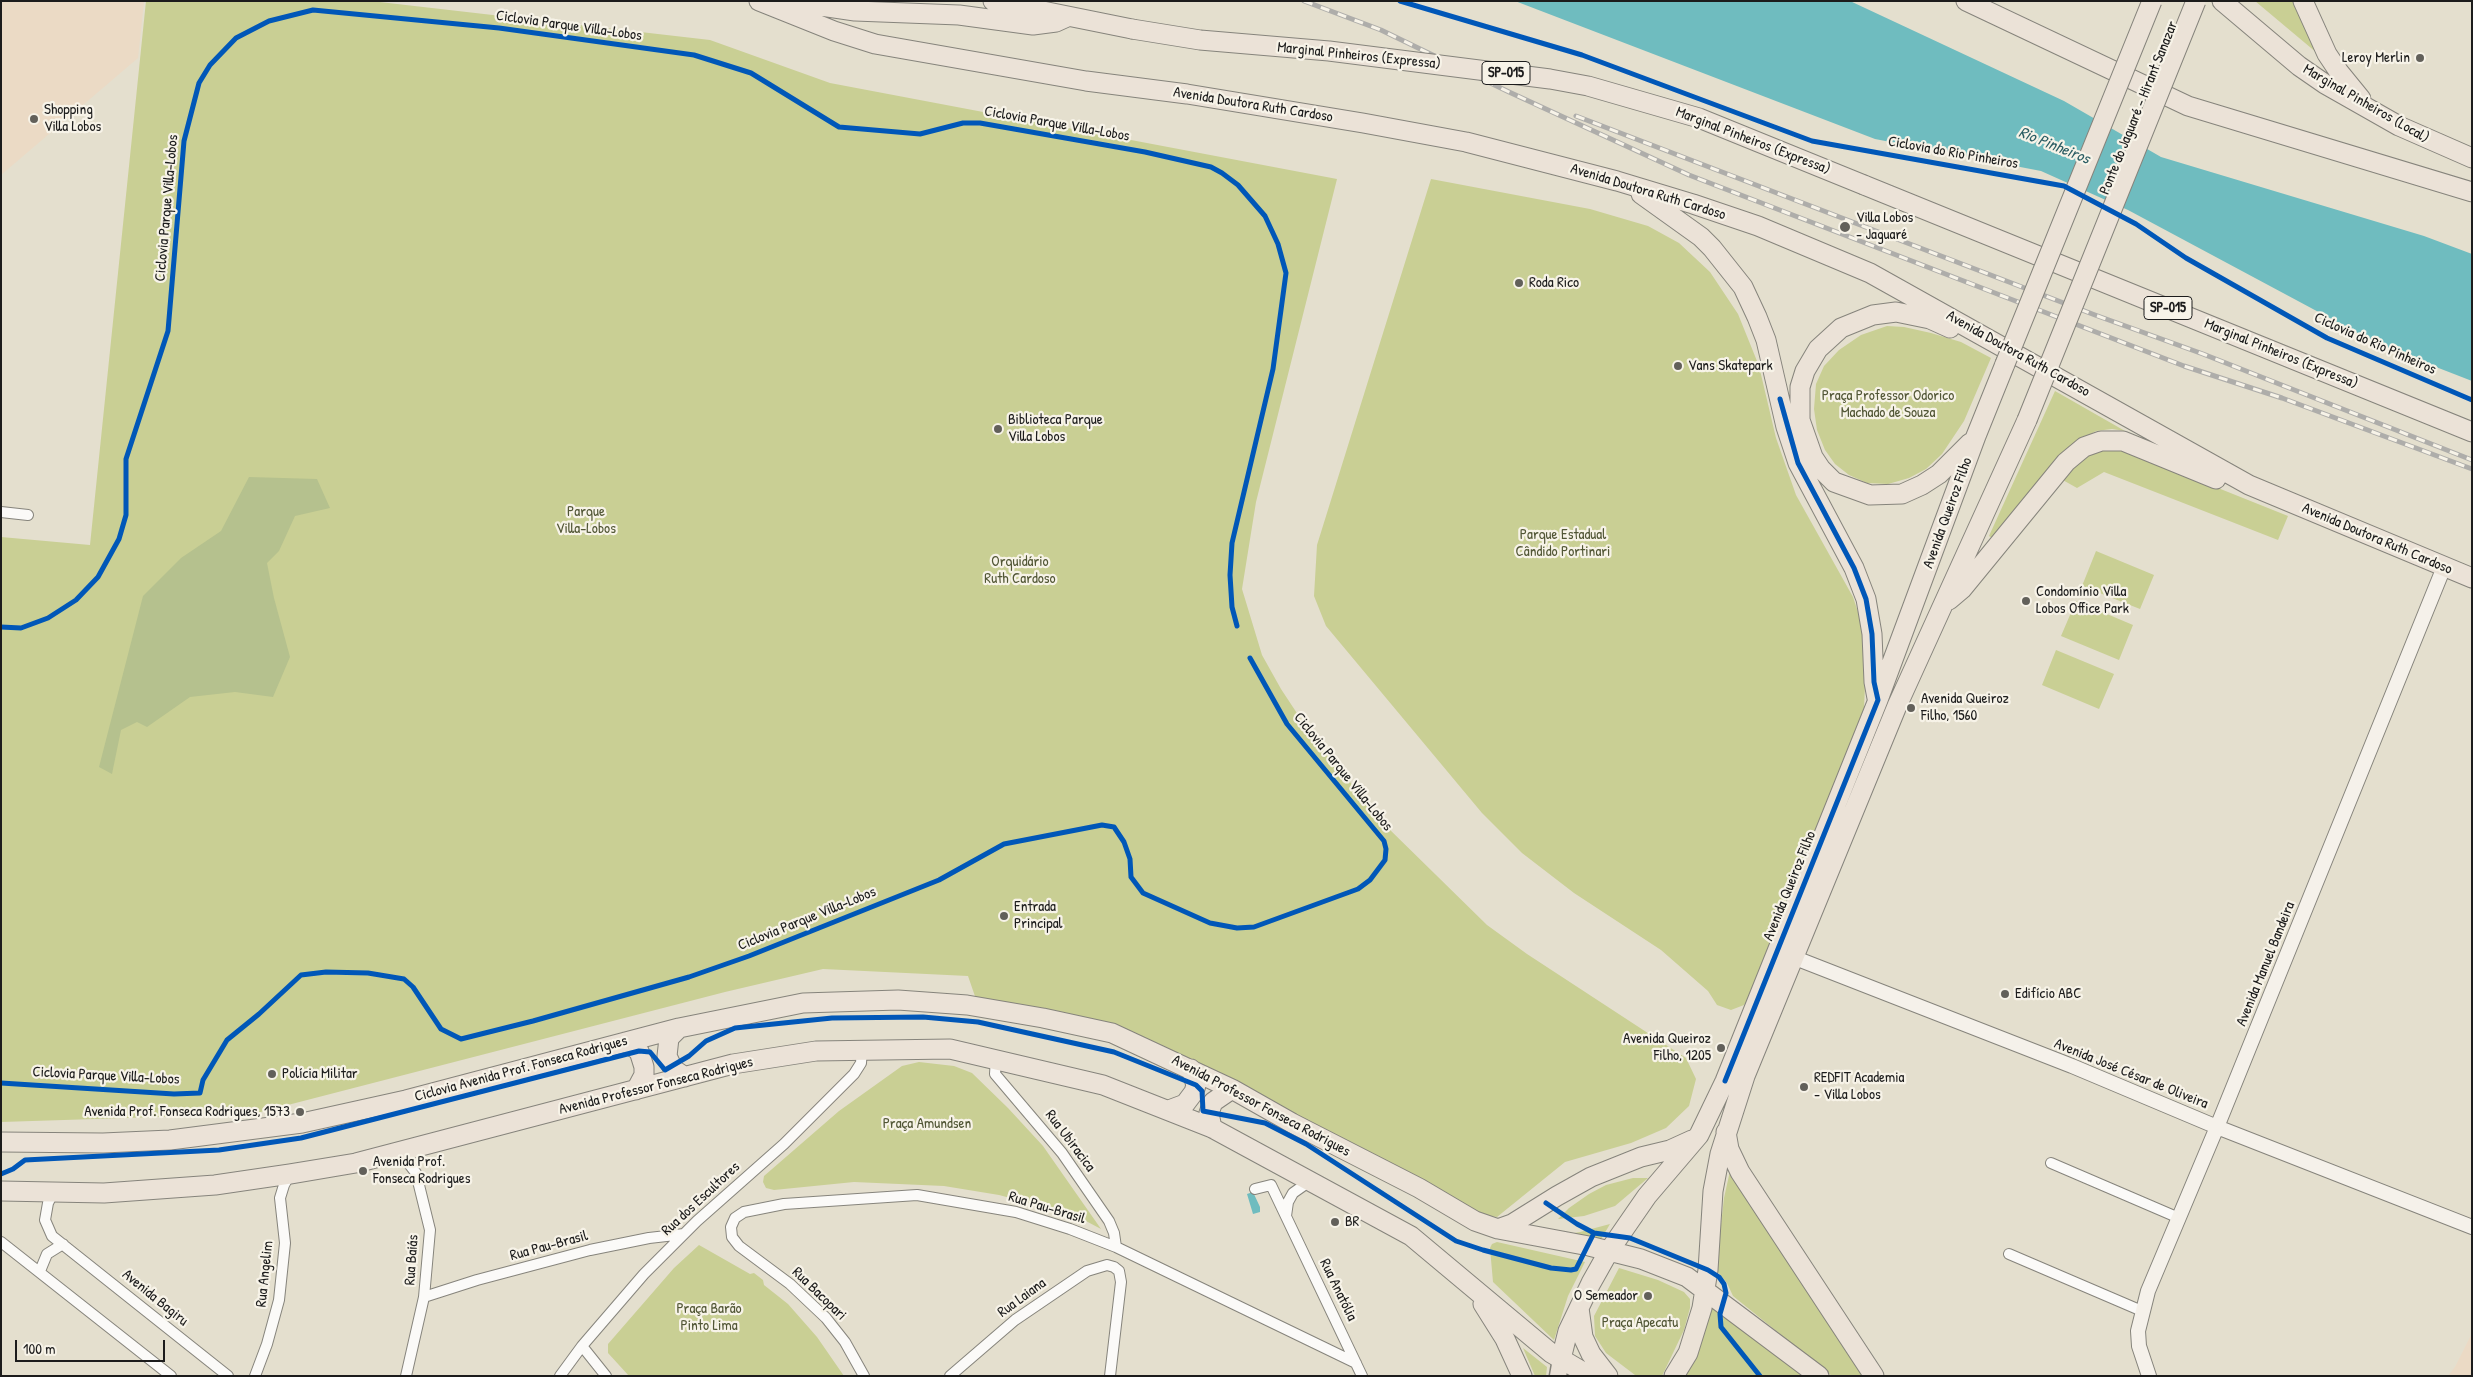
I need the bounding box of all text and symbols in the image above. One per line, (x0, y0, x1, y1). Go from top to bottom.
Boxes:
street label: Ciclovia Parque Villa-Lobos (495, 7, 643, 45)
street label: Ponte do Jaguaré - Hirant Sanazar (2096, 19, 2182, 197)
street label: Marginal Pinheiros (Expressa) (1276, 38, 1442, 74)
place label: Leroy Merlin (2342, 49, 2410, 67)
marker: Leroy Merlin (2414, 52, 2426, 64)
street label: Marginal Pinheiros (Local) (2300, 61, 2432, 147)
road number: SP-015 (1482, 62, 1530, 84)
street label: Avenida Doutora Ruth Cardoso (1172, 83, 1334, 127)
place label: Shopping Villa Lobos (44, 101, 101, 136)
street label: Ciclovia Parque Villa-Lobos (983, 102, 1131, 146)
street label: Marginal Pinheiros (Expressa) (1673, 103, 1833, 179)
marker: Shopping Villa Lobos (28, 113, 40, 125)
water label: Rio Pinheiros (2016, 123, 2092, 169)
street label: Ciclovia do Rio Pinheiros (1887, 133, 2019, 173)
street label: Ciclovia Parque Villa-Lobos (152, 134, 182, 282)
street label: Avenida Doutora Ruth Cardoso (1568, 160, 1728, 224)
place label: Villa Lobos - Jaguaré (1856, 209, 1913, 244)
marker: Villa Lobos - Jaguaré (1838, 220, 1852, 234)
place label: Roda Rico (1529, 274, 1579, 292)
marker: Roda Rico (1513, 277, 1525, 289)
road number: SP-015 (2144, 296, 2192, 320)
street label: Avenida Doutora Ruth Cardoso (1943, 307, 2093, 401)
street label: Ciclovia do Rio Pinheiros (2311, 309, 2439, 379)
street label: Marginal Pinheiros (Expressa) (2202, 315, 2360, 393)
place label: Vans Skatepark (1688, 357, 1773, 375)
marker: Vans Skatepark (1672, 360, 1684, 372)
park label: Praça Professor Odorico Machado de Souza (1822, 387, 1954, 422)
place label: Biblioteca Parque Villa Lobos (1008, 411, 1103, 446)
marker: Biblioteca Parque Villa Lobos (992, 423, 1004, 435)
street label: Avenida Queiroz Filho (1920, 455, 1976, 571)
street label: Avenida Doutora Ruth Cardoso (2299, 499, 2455, 579)
park label: Parque Villa-Lobos (556, 503, 616, 538)
park label: Parque Estadual Cândido Portinari (1516, 526, 1610, 561)
park label: Orquidário Ruth Cardoso (984, 553, 1056, 588)
place label: Condomínio Villa Lobos Office Park (2036, 583, 2129, 618)
marker: Condomínio Villa Lobos Office Park (2020, 595, 2032, 607)
place label: Avenida Queiroz Filho, 1560 (1921, 690, 2009, 725)
marker: Avenida Queiroz Filho, 1560 (1905, 702, 1917, 714)
street label: Ciclovia Parque Villa-Lobos (1290, 709, 1396, 835)
street label: Avenida Queiroz Filho (1760, 828, 1820, 944)
street label: Ciclovia Parque Villa-Lobos (735, 883, 879, 955)
place label: Entrada Principal (1014, 898, 1063, 933)
street label: Avenida Manuel Bandeira (2233, 899, 2299, 1029)
marker: Entrada Principal (998, 910, 1010, 922)
place label: Edifício ABC (2015, 985, 2081, 1003)
marker: Edifício ABC (1999, 988, 2011, 1000)
place label: Avenida Queiroz Filho, 1205 (1623, 1030, 1711, 1065)
street label: Ciclovia Avenida Prof. Fonseca Rodrigues (413, 1032, 629, 1106)
street label: Avenida José César de Oliveira (2051, 1035, 2211, 1113)
marker: Avenida Queiroz Filho, 1205 (1715, 1042, 1727, 1054)
street label: Avenida Professor Fonseca Rodrigues (1169, 1051, 1353, 1161)
street label: Avenida Professor Fonseca Rodrigues (557, 1053, 755, 1119)
street label: Ciclovia Parque Villa-Lobos (32, 1063, 180, 1089)
place label: Polícia Militar (282, 1065, 358, 1083)
marker: Polícia Militar (266, 1068, 278, 1080)
place label: REDFIT Academia - Villa Lobos (1814, 1069, 1904, 1104)
marker: REDFIT Academia - Villa Lobos (1798, 1081, 1810, 1093)
place label: Avenida Prof. Fonseca Rodrigues, 1573 (84, 1103, 290, 1121)
marker: Avenida Prof. Fonseca Rodrigues, 1573 (294, 1106, 306, 1118)
street label: Rua Ubiracica (1041, 1107, 1099, 1175)
park label: Praça Amundsen (883, 1115, 971, 1133)
place label: Avenida Prof. Fonseca Rodrigues (373, 1153, 471, 1188)
street label: Rua dos Escultores (658, 1158, 744, 1240)
marker: Avenida Prof. Fonseca Rodrigues (357, 1165, 369, 1177)
street label: Rua Pau-Brasil (1006, 1188, 1088, 1228)
place label: BR (1345, 1213, 1359, 1231)
marker: BR (1329, 1216, 1341, 1228)
street label: Rua Pau-Brasil (508, 1227, 590, 1265)
street label: Rua Baiás (401, 1234, 423, 1286)
street label: Rua Angelim (253, 1240, 277, 1308)
street label: Rua Anatólia (1315, 1256, 1361, 1324)
street label: Rua Bacopari (788, 1264, 850, 1324)
street label: Avenida Bagiru (118, 1266, 192, 1330)
street label: Rua Laiana (994, 1274, 1050, 1322)
place label: O Semeador (1574, 1287, 1638, 1305)
marker: O Semeador (1642, 1290, 1654, 1302)
park label: Praça Barão Pinto Lima (676, 1300, 742, 1335)
park label: Praça Apecatu (1602, 1314, 1678, 1332)
scale bar (18, 1330, 168, 1362)
text: 100 m (23, 1338, 56, 1359)

